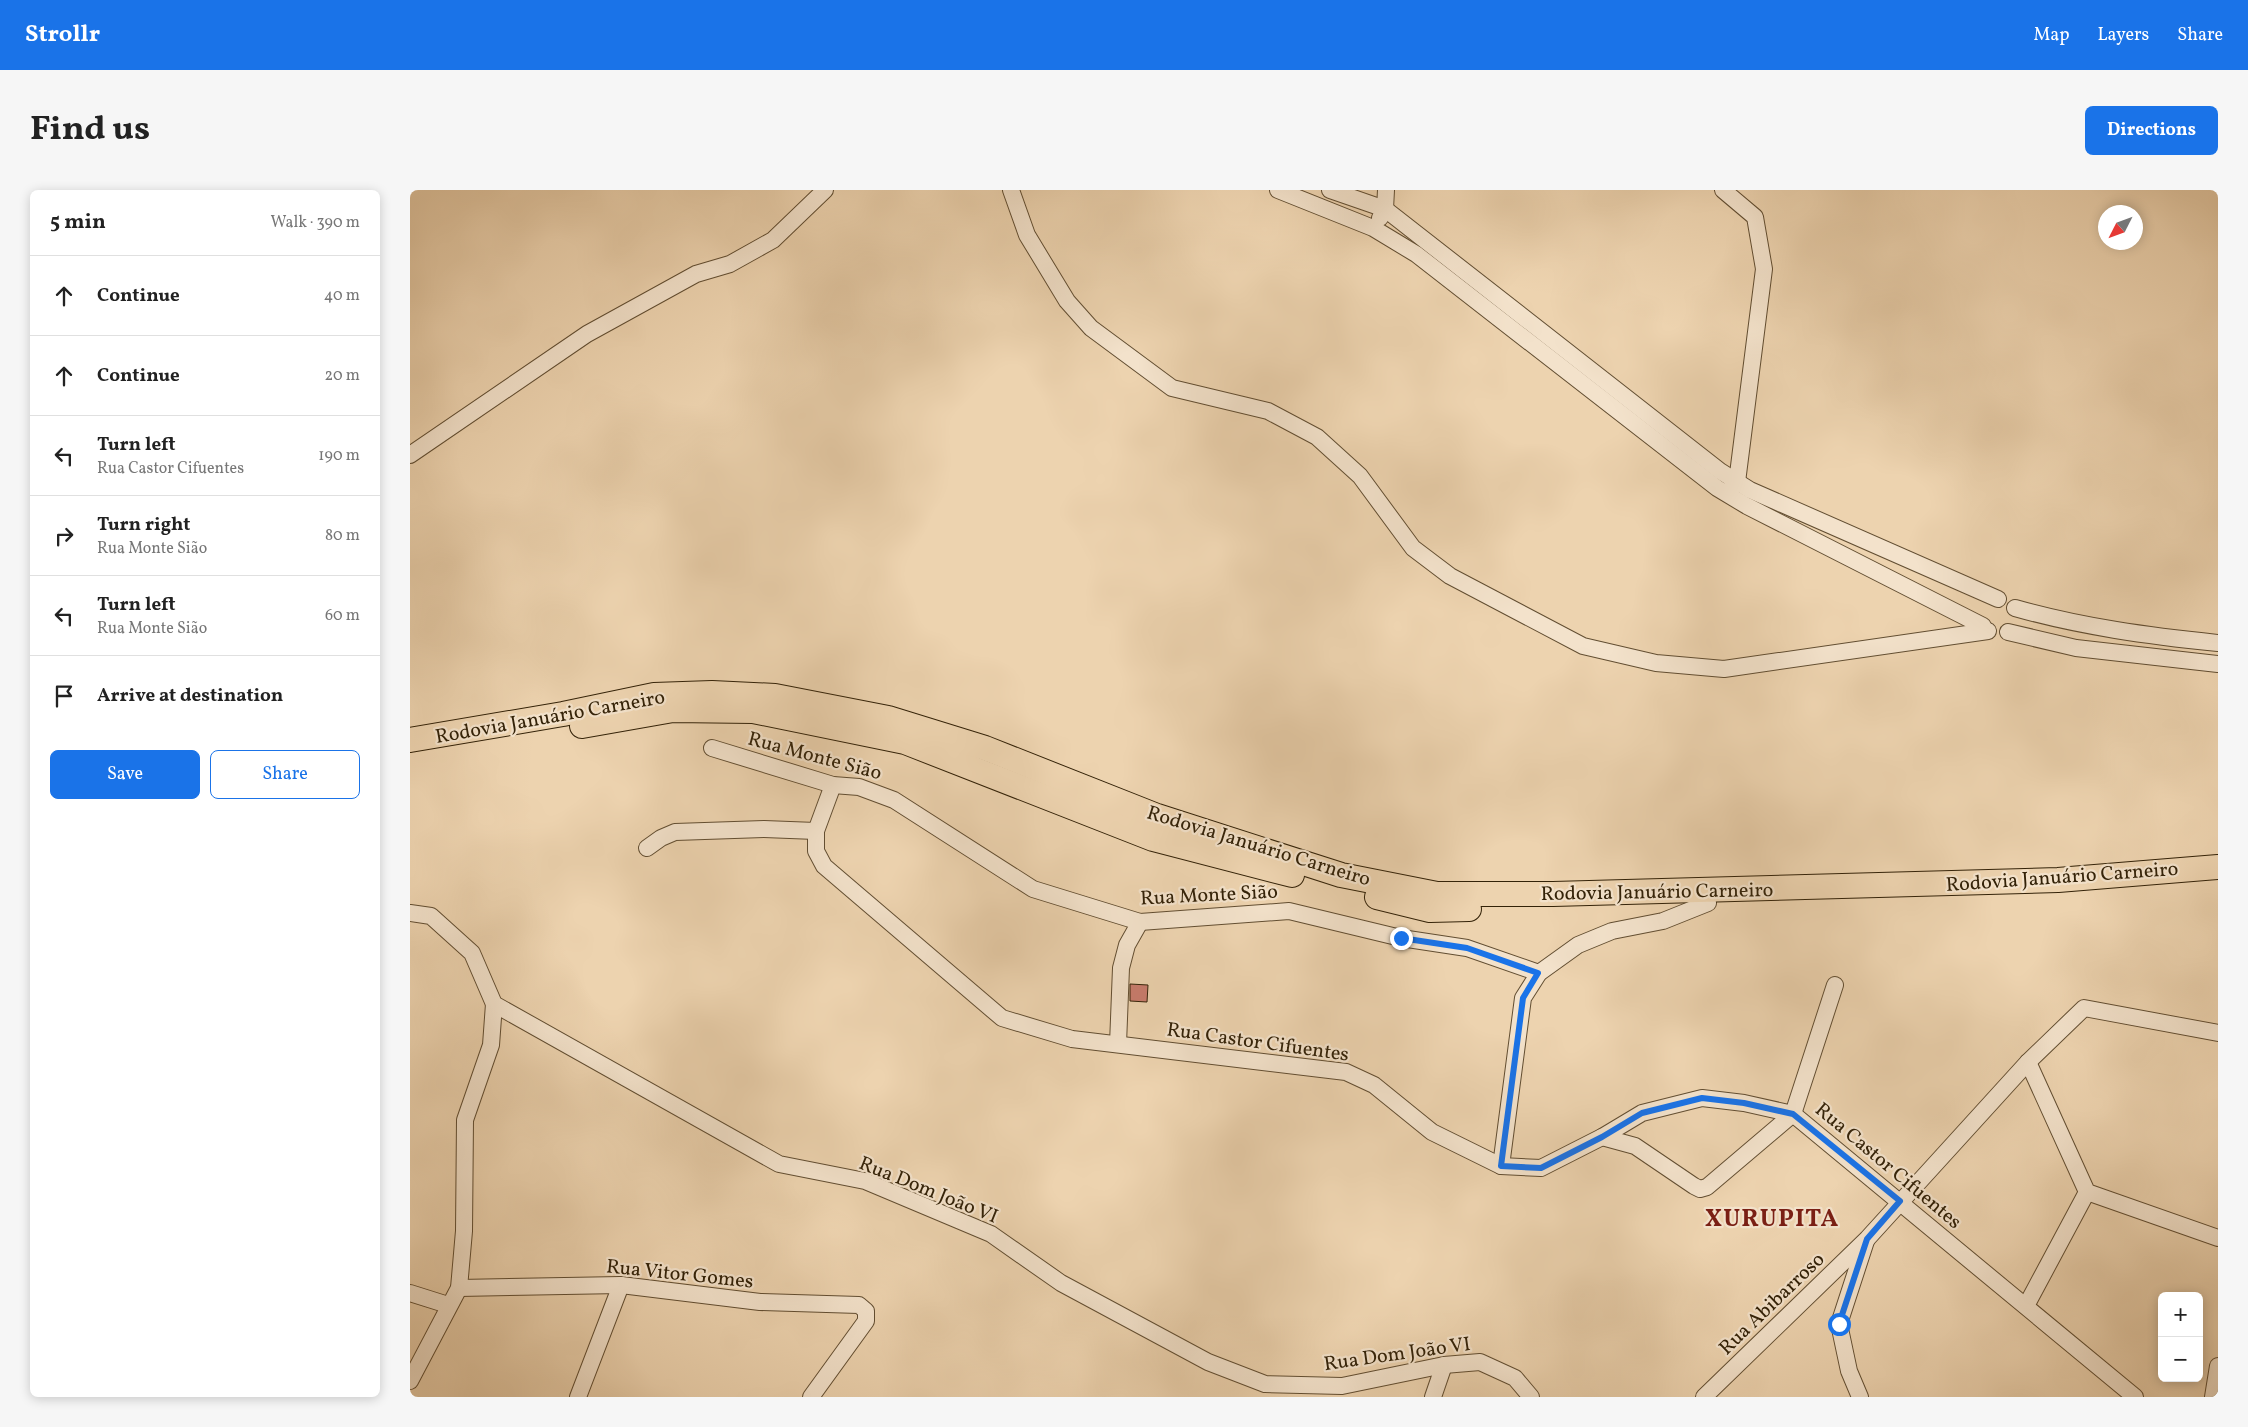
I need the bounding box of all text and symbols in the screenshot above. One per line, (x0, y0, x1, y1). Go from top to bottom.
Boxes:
text: Strollr (25, 18, 100, 52)
text: Map (2033, 23, 2069, 48)
text: Layers (2097, 23, 2149, 48)
text: Share (2177, 23, 2223, 48)
text: Find us (30, 106, 150, 154)
button: Directions (2085, 106, 2218, 155)
north arrow (2098, 205, 2143, 250)
text: 5 min (50, 208, 106, 237)
text: Walk · 390 m (271, 212, 360, 234)
icon: ahead (50, 282, 78, 310)
text: Continue (97, 283, 180, 309)
text: 40 m (324, 285, 360, 307)
icon: ahead (50, 362, 78, 390)
text: Continue (97, 363, 180, 389)
text: 20 m (325, 365, 360, 387)
text: Turn left (97, 432, 176, 458)
icon: left (50, 442, 78, 470)
text: 190 m (318, 445, 360, 467)
text: Rua Castor Cifuentes (97, 458, 244, 480)
text: Turn right (97, 512, 190, 538)
icon: right (50, 522, 78, 550)
text: 80 m (325, 525, 360, 547)
text: Rua Monte Sião (97, 538, 207, 560)
text: Turn left (97, 592, 176, 618)
icon: left (50, 602, 78, 630)
text: 60 m (325, 605, 360, 627)
text: Rua Monte Sião (97, 618, 207, 640)
icon: arrive (50, 682, 78, 710)
text: Arrive at destination (97, 683, 283, 709)
street label: Rodovia Januário Carneiro (433, 684, 667, 752)
street label: Rua Monte Sião (744, 726, 885, 788)
button: Save (50, 750, 200, 799)
button: Share (210, 750, 360, 799)
street label: Rodovia Januário Carneiro (1143, 799, 1374, 894)
street label: Rodovia Januário Carneiro (1945, 856, 2179, 900)
street label: Rodovia Januário Carneiro (1540, 877, 1774, 909)
street label: Rua Monte Sião (1140, 878, 1279, 914)
route end (1390, 927, 1413, 950)
street label: Rua Castor Cifuentes (1165, 1016, 1351, 1070)
street label: Rua Castor Cifuentes (1808, 1097, 1967, 1236)
street label: Rua Dom João VI (854, 1150, 1002, 1232)
district label: XURUPITA (1705, 1202, 1839, 1237)
street label: Rua Abibarroso (1713, 1247, 1832, 1362)
street label: Rua Vitor Gomes (605, 1253, 755, 1297)
map controls (2158, 1292, 2203, 1382)
button: + (2158, 1292, 2203, 1337)
route start (1828, 1313, 1851, 1336)
street label: Rua Dom João VI (1322, 1331, 1472, 1379)
button: − (2158, 1337, 2203, 1382)

